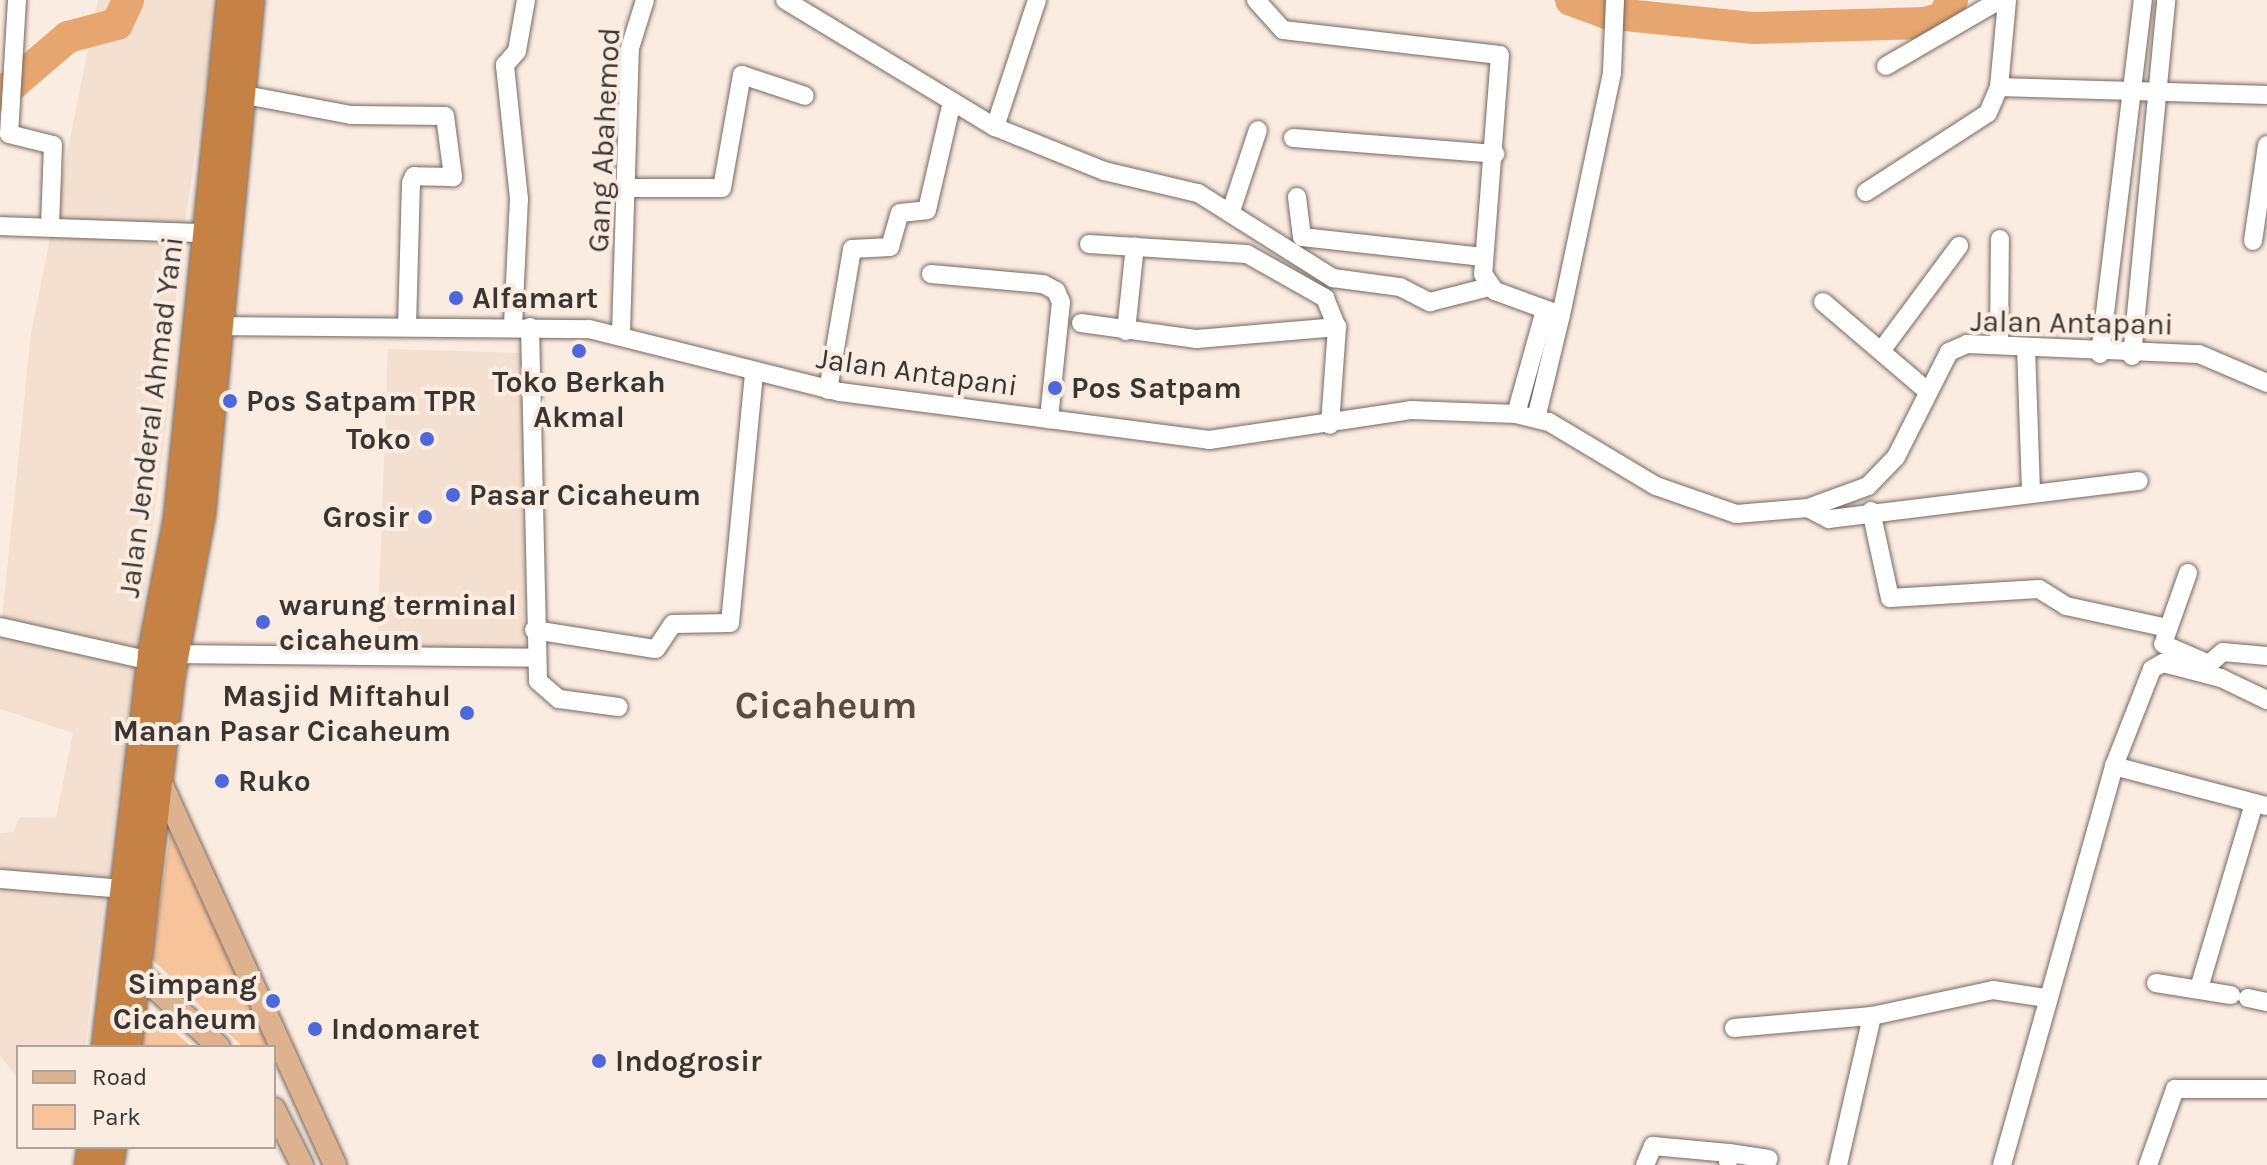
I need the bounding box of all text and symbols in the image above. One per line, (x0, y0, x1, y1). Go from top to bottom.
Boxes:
street label: Gang Abahemod (580, 27, 628, 253)
street label: Jalan Jenderal Ahmad Yani (111, 234, 191, 600)
place label: Alfamart (472, 280, 598, 316)
marker: Alfamart (447, 289, 465, 307)
street label: Jalan Antapani (1970, 303, 2174, 343)
street label: Jalan Antapani (814, 340, 1020, 404)
marker: Toko Berkah Akmal (570, 342, 588, 360)
place label: Toko Berkah Akmal (492, 364, 666, 434)
place label: Pos Satpam (1071, 370, 1242, 406)
marker: Pos Satpam (1046, 379, 1064, 397)
place label: Pos Satpam TPR (246, 383, 477, 419)
marker: Pos Satpam TPR (221, 392, 239, 410)
place label: Toko (346, 421, 411, 457)
marker: Toko (418, 430, 436, 448)
place label: Pasar Cicaheum (469, 477, 701, 513)
marker: Pasar Cicaheum (444, 486, 462, 504)
place label: Grosir (322, 499, 409, 535)
marker: Grosir (416, 508, 434, 526)
place label: warung terminal cicaheum (279, 587, 517, 658)
marker: warung terminal cicaheum (254, 613, 272, 631)
place label: Masjid Miftahul Manan Pasar Cicaheum (113, 678, 451, 748)
district label: Cicaheum (735, 683, 917, 729)
marker: Masjid Miftahul Manan Pasar Cicaheum (458, 704, 476, 722)
place label: Ruko (238, 763, 311, 799)
marker: Ruko (213, 772, 231, 790)
place label: Simpang Cicaheum (113, 966, 257, 1036)
marker: Simpang Cicaheum (264, 992, 282, 1010)
place label: Indomaret (331, 1011, 480, 1047)
marker: Indomaret (306, 1020, 324, 1038)
place label: Indogrosir (615, 1043, 762, 1079)
legend (16, 1045, 276, 1149)
marker: Indogrosir (590, 1052, 608, 1070)
text: Road (92, 1063, 147, 1091)
text: Park (92, 1103, 141, 1131)

